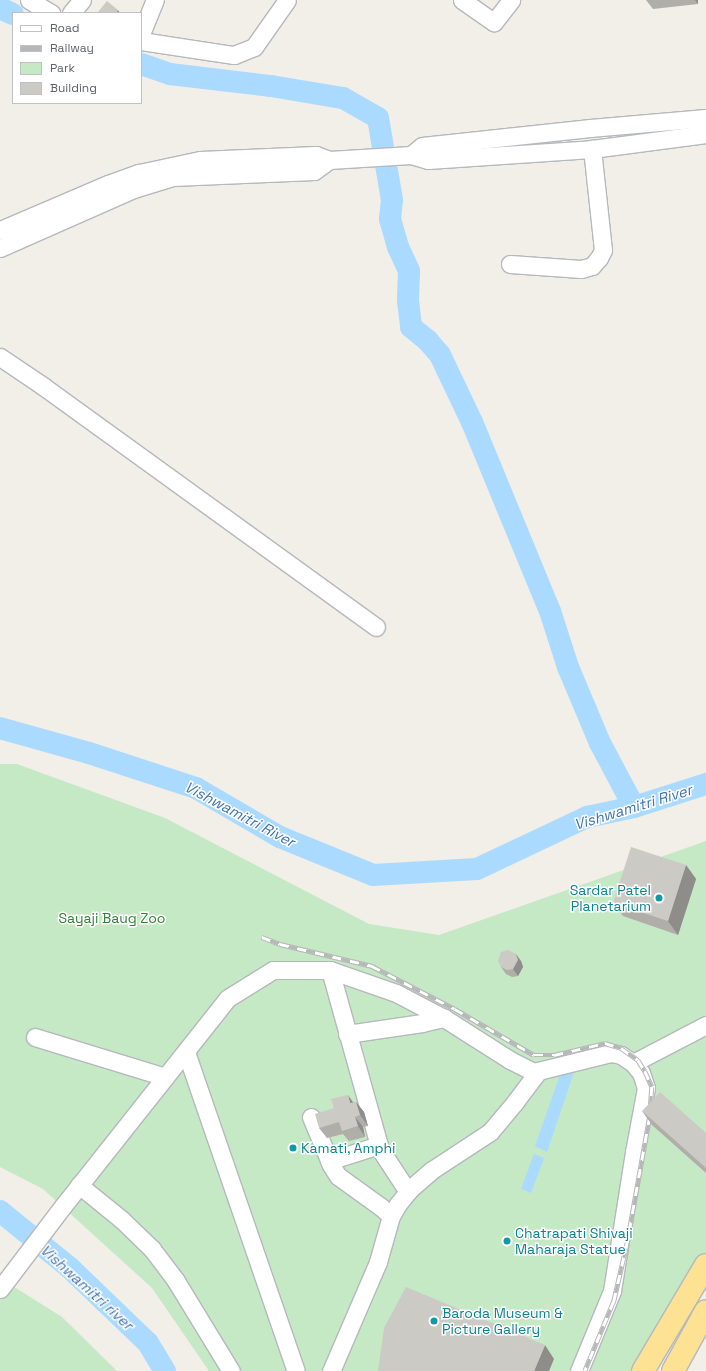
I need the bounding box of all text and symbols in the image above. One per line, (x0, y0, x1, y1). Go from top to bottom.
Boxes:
legend (12, 12, 142, 104)
text: Road (50, 20, 79, 36)
text: Railway (50, 40, 94, 56)
text: Park (50, 60, 75, 76)
text: Building (50, 80, 97, 96)
water label: Vishwamitri River (182, 777, 298, 851)
water label: Vishwamitri River (572, 780, 694, 834)
place label: Sardar Patel Planetarium (570, 882, 651, 914)
marker: Sardar Patel Planetarium (654, 893, 664, 903)
park label: Sayaji Baug Zoo (58, 910, 166, 926)
place label: Kamati, Amphi (301, 1140, 396, 1156)
marker: Kamati, Amphi (288, 1143, 298, 1153)
place label: Chatrapati Shivaji Maharaja Statue (515, 1225, 633, 1258)
marker: Chatrapati Shivaji Maharaja Statue (502, 1236, 512, 1246)
water label: Vishwamitri river (37, 1241, 137, 1333)
place label: Baroda Museum & Picture Gallery (442, 1305, 563, 1338)
marker: Baroda Museum & Picture Gallery (429, 1316, 439, 1326)

